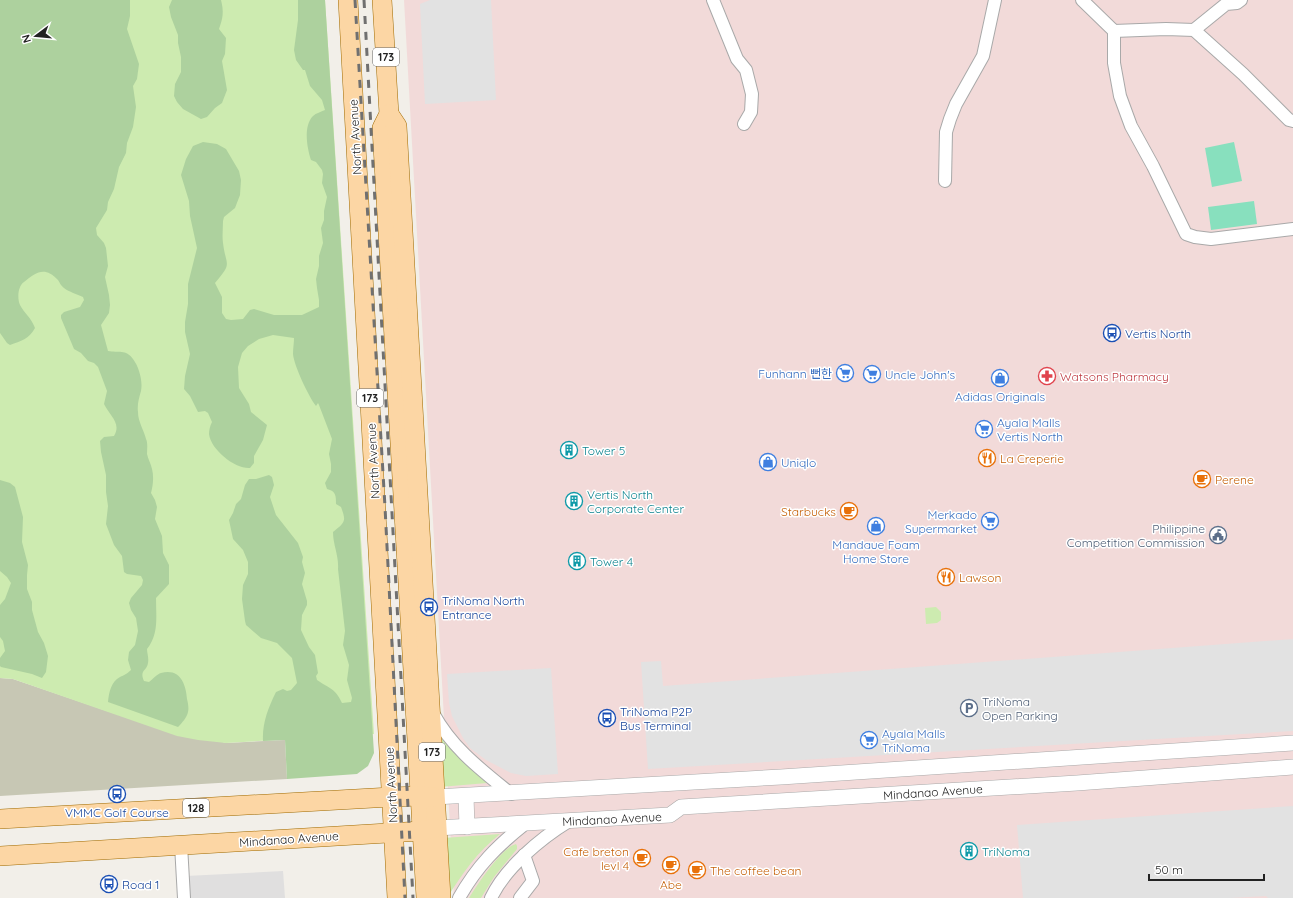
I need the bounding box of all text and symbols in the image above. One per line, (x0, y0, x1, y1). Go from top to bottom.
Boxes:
north arrow (16, 16, 56, 56)
text: N (19, 33, 34, 45)
road number: 173 (373, 48, 399, 66)
street label: North Avenue (346, 99, 364, 175)
bus stop icon: Vertis North (1102, 323, 1122, 343)
place label: Vertis North (1125, 326, 1191, 341)
supermarket icon: Funhann 뻔한 (835, 363, 855, 383)
supermarket icon: Uncle John's (862, 364, 882, 384)
place label: Funhann 뻔한 (758, 366, 832, 381)
pharmacy icon: Watsons Pharmacy (1037, 366, 1057, 386)
place label: Uncle John's (885, 367, 956, 382)
shop icon: Adidas Originals (990, 368, 1010, 388)
place label: Watsons Pharmacy (1060, 369, 1169, 384)
road number: 173 (357, 389, 383, 407)
place label: Adidas Originals (955, 389, 1045, 404)
place label: Ayala Malls Vertis North (997, 415, 1063, 444)
supermarket icon: Ayala Malls Vertis North (974, 419, 994, 439)
street label: North Avenue (364, 423, 382, 499)
building icon: Tower 5 (559, 440, 579, 460)
place label: Tower 5 (582, 443, 625, 458)
restaurant icon: La Creperie (977, 448, 997, 468)
place label: La Creperie (1000, 451, 1064, 466)
shop icon: Uniqlo (758, 452, 778, 472)
place label: Uniqlo (781, 455, 816, 470)
cafe icon: Perene (1192, 469, 1212, 489)
place label: Perene (1215, 472, 1254, 487)
place label: Vertis North Corporate Center (587, 487, 684, 516)
building icon: Vertis North Corporate Center (564, 491, 584, 511)
cafe icon: Starbucks (839, 501, 859, 521)
place label: Starbucks (781, 504, 836, 519)
place label: Merkado Supermarket (905, 507, 977, 536)
supermarket icon: Merkado Supermarket (980, 511, 1000, 531)
shop icon: Mandaue Foam Home Store (866, 516, 886, 536)
place label: Philippine Competition Commission (1067, 521, 1205, 550)
public building icon: Philippine Competition Commission (1208, 525, 1228, 545)
place label: Mandaue Foam Home Store (832, 537, 920, 566)
building icon: Tower 4 (567, 551, 587, 571)
place label: Tower 4 (590, 554, 633, 569)
restaurant icon: Lawson (936, 567, 956, 587)
place label: Lawson (959, 570, 1001, 585)
place label: TriNoma North Entrance (442, 593, 525, 622)
bus stop icon: TriNoma North Entrance (419, 597, 439, 617)
place label: TriNoma Open Parking (982, 694, 1058, 723)
parking icon: TriNoma Open Parking (959, 698, 979, 718)
place label: TriNoma P2P Bus Terminal (620, 704, 692, 733)
bus stop icon: TriNoma P2P Bus Terminal (597, 708, 617, 728)
place label: Ayala Malls TriNoma (882, 726, 946, 755)
supermarket icon: Ayala Malls TriNoma (859, 730, 879, 750)
road number: 173 (419, 743, 445, 761)
street label: North Avenue (382, 747, 400, 823)
street label: Mindanao Avenue (883, 781, 983, 803)
bus stop icon: VMMC Golf Course (107, 784, 127, 804)
road number: 128 (183, 799, 209, 817)
place label: VMMC Golf Course (65, 805, 169, 820)
street label: Mindanao Avenue (562, 809, 662, 829)
street label: Mindanao Avenue (239, 828, 339, 850)
building icon: TriNoma (959, 841, 979, 861)
place label: Cafe breton levl 4 (563, 844, 629, 873)
place label: TriNoma (982, 844, 1030, 859)
cafe icon: Cafe breton levl 4 (632, 848, 652, 868)
cafe icon: Abe (661, 855, 681, 875)
scale bar (1149, 856, 1264, 882)
cafe icon: The coffee bean (687, 860, 707, 880)
text: 50 m (1155, 862, 1183, 877)
place label: The coffee bean (710, 863, 801, 878)
bus stop icon: Road 1 (99, 874, 119, 894)
place label: Road 1 (122, 877, 160, 892)
place label: Abe (660, 877, 682, 892)

